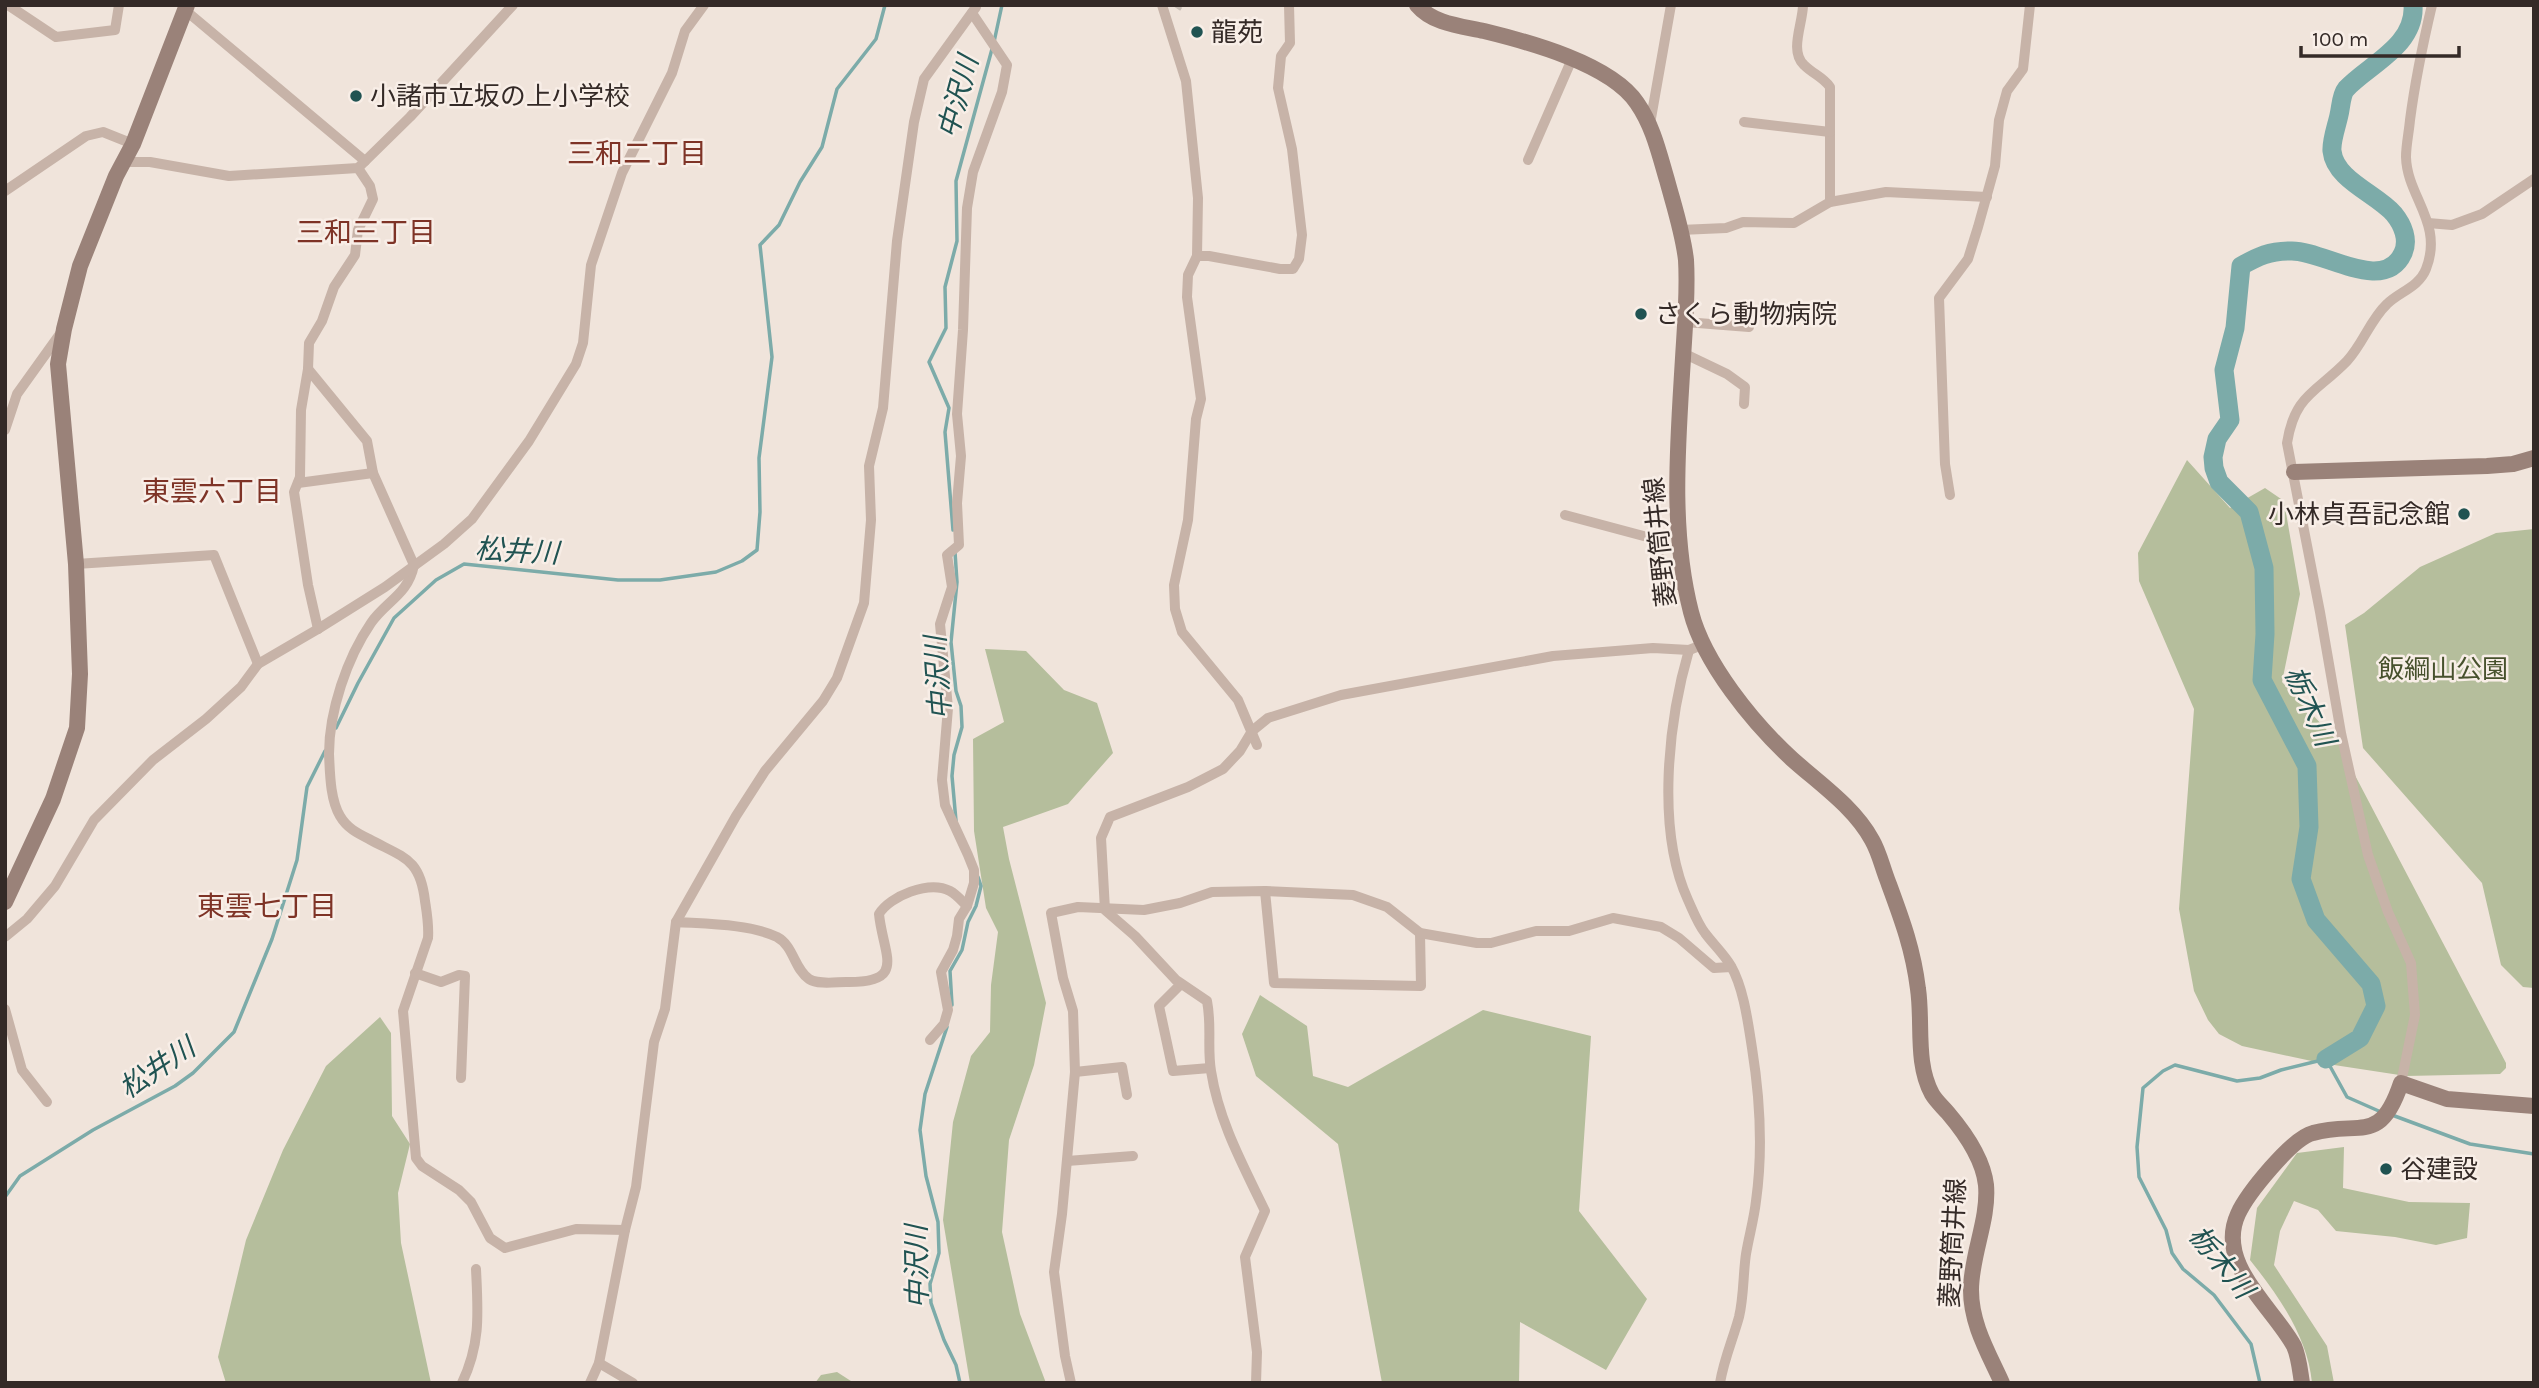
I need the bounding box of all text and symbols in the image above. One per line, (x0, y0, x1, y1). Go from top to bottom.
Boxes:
scale bar (2301, 14, 2458, 58)
place label: 龍苑 (1211, 17, 1263, 48)
marker: 龍苑 (1189, 24, 1205, 40)
text: 100 m (2312, 27, 2369, 51)
water label: 中沢川 (931, 49, 986, 142)
place label: 小諸市立坂の上小学校 (370, 81, 630, 112)
marker: 小諸市立坂の上小学校 (348, 88, 364, 104)
district label: 三和二丁目 (567, 137, 707, 170)
district label: 三和三丁目 (296, 216, 436, 249)
place label: さくら動物病院 (1655, 299, 1837, 330)
marker: さくら動物病院 (1633, 306, 1649, 322)
district label: 東雲六丁目 (142, 475, 282, 508)
street label: 菱野筒井線 (1638, 476, 1682, 608)
place label: 小林貞吾記念館 (2268, 499, 2450, 530)
marker: 小林貞吾記念館 (2456, 506, 2472, 522)
water label: 松井川 (474, 532, 563, 570)
water label: 中沢川 (918, 632, 957, 721)
park label: 飯綱山公園 (2378, 654, 2508, 685)
water label: 栃木川 (2278, 661, 2343, 754)
district label: 東雲七丁目 (197, 890, 337, 923)
water label: 松井川 (113, 1029, 204, 1105)
place label: 谷建設 (2400, 1154, 2478, 1185)
marker: 谷建設 (2378, 1161, 2394, 1177)
street label: 菱野筒井線 (1934, 1177, 1972, 1309)
water label: 栃木川 (2182, 1219, 2262, 1307)
water label: 中沢川 (900, 1222, 934, 1309)

